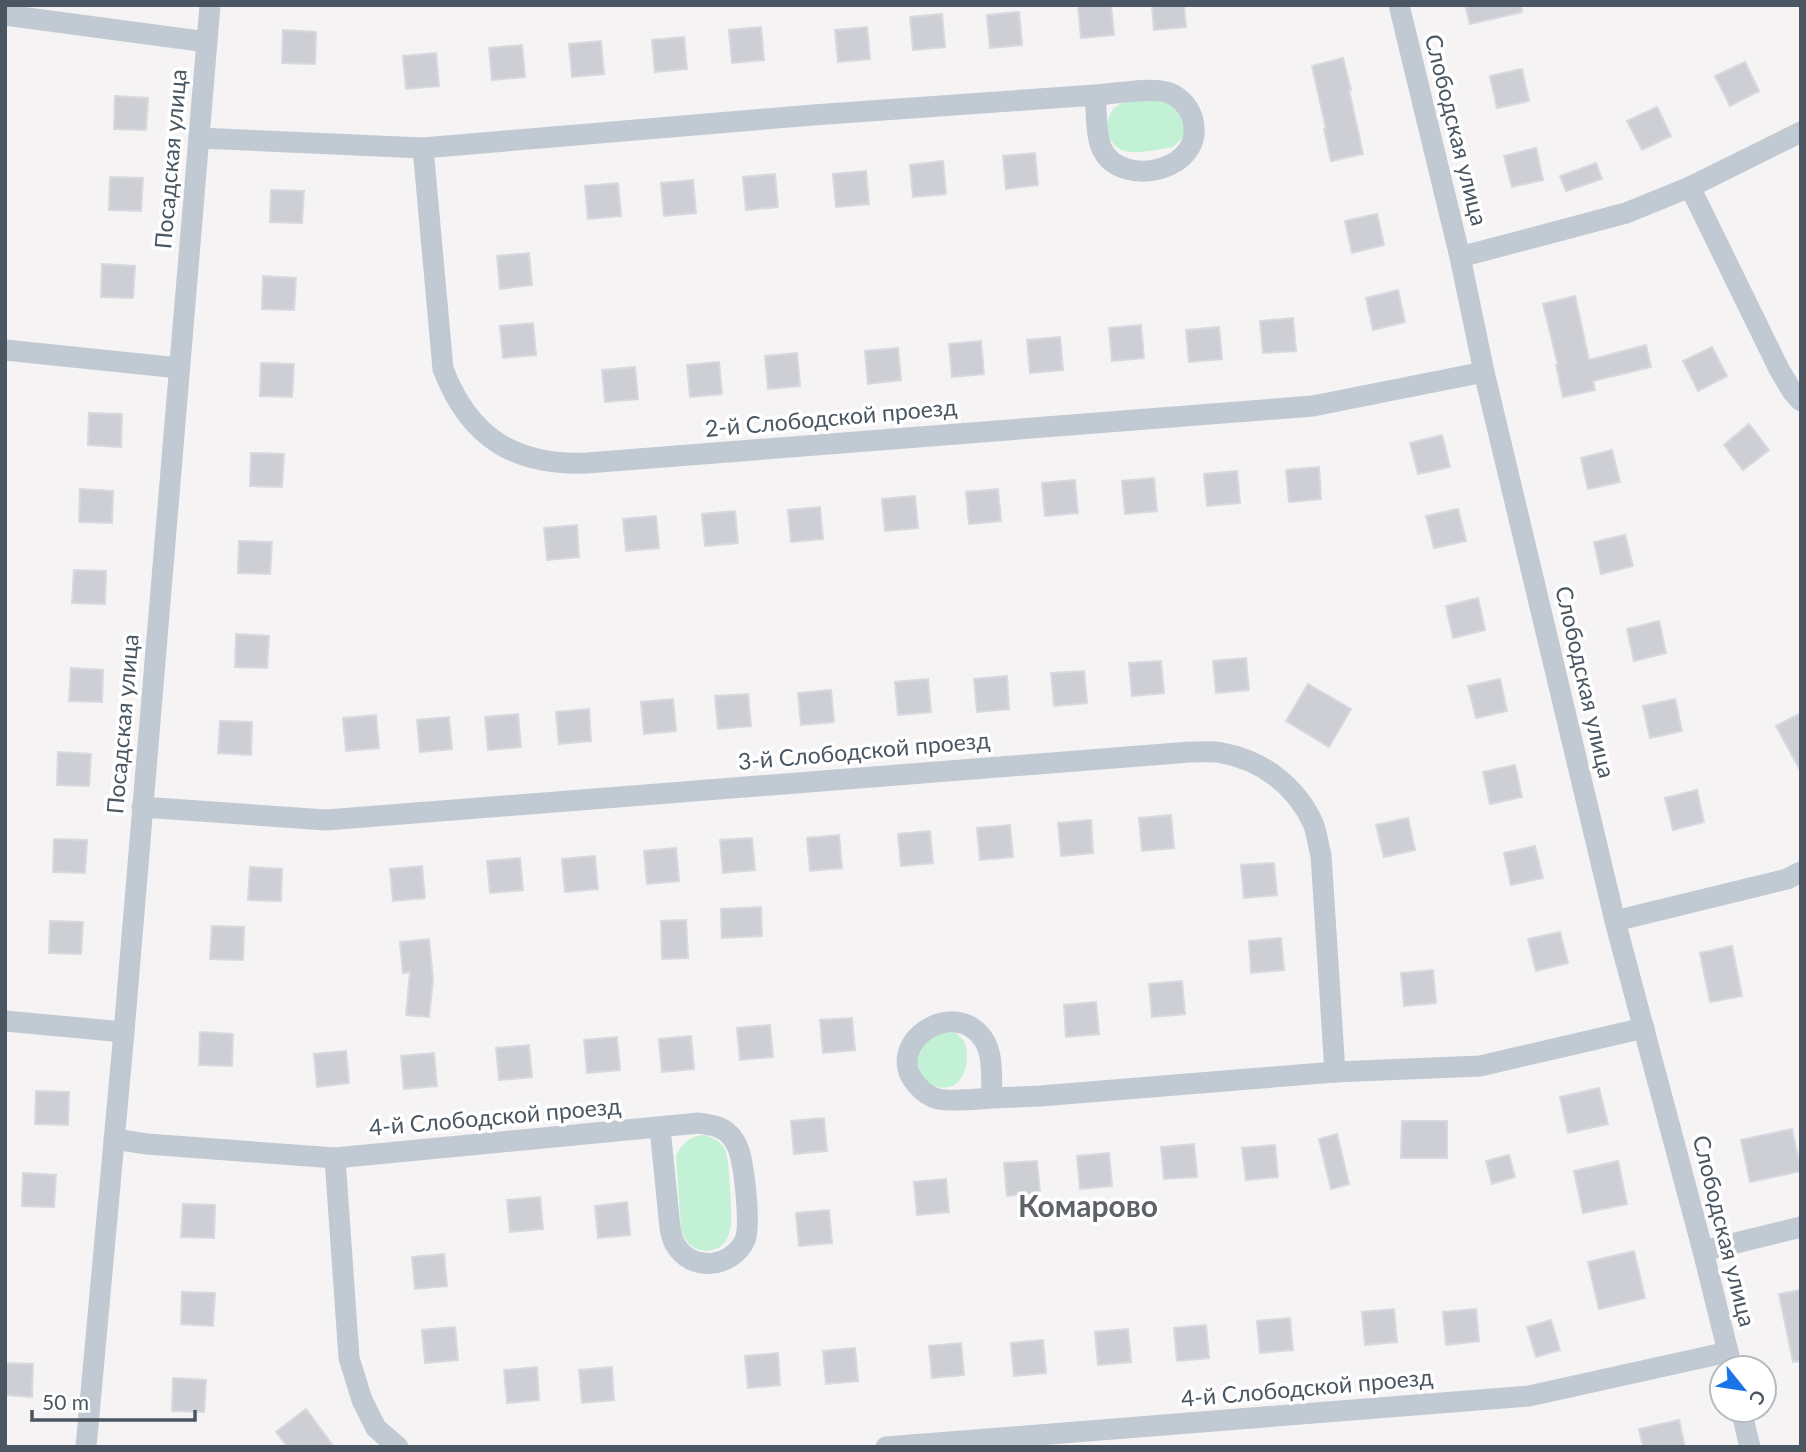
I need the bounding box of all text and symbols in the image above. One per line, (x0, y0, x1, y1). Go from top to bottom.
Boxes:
street label: Слободская улица (1420, 31, 1494, 228)
street label: Посадская улица (148, 68, 192, 250)
street label: 2-й Слободской проезд (704, 392, 958, 442)
street label: Слободская улица (1550, 583, 1622, 781)
street label: Посадская улица (100, 633, 144, 815)
street label: 3-й Слободской проезд (737, 725, 991, 775)
street label: 4-й Слободской проезд (368, 1091, 622, 1141)
street label: Слободская улица (1688, 1132, 1762, 1329)
district label: Комарово (1018, 1187, 1158, 1223)
north arrow (1708, 1354, 1778, 1424)
street label: 4-й Слободской проезд (1180, 1362, 1434, 1412)
scale bar (32, 1378, 194, 1422)
text: С (1745, 1387, 1771, 1409)
text: 50 m (42, 1389, 89, 1414)

